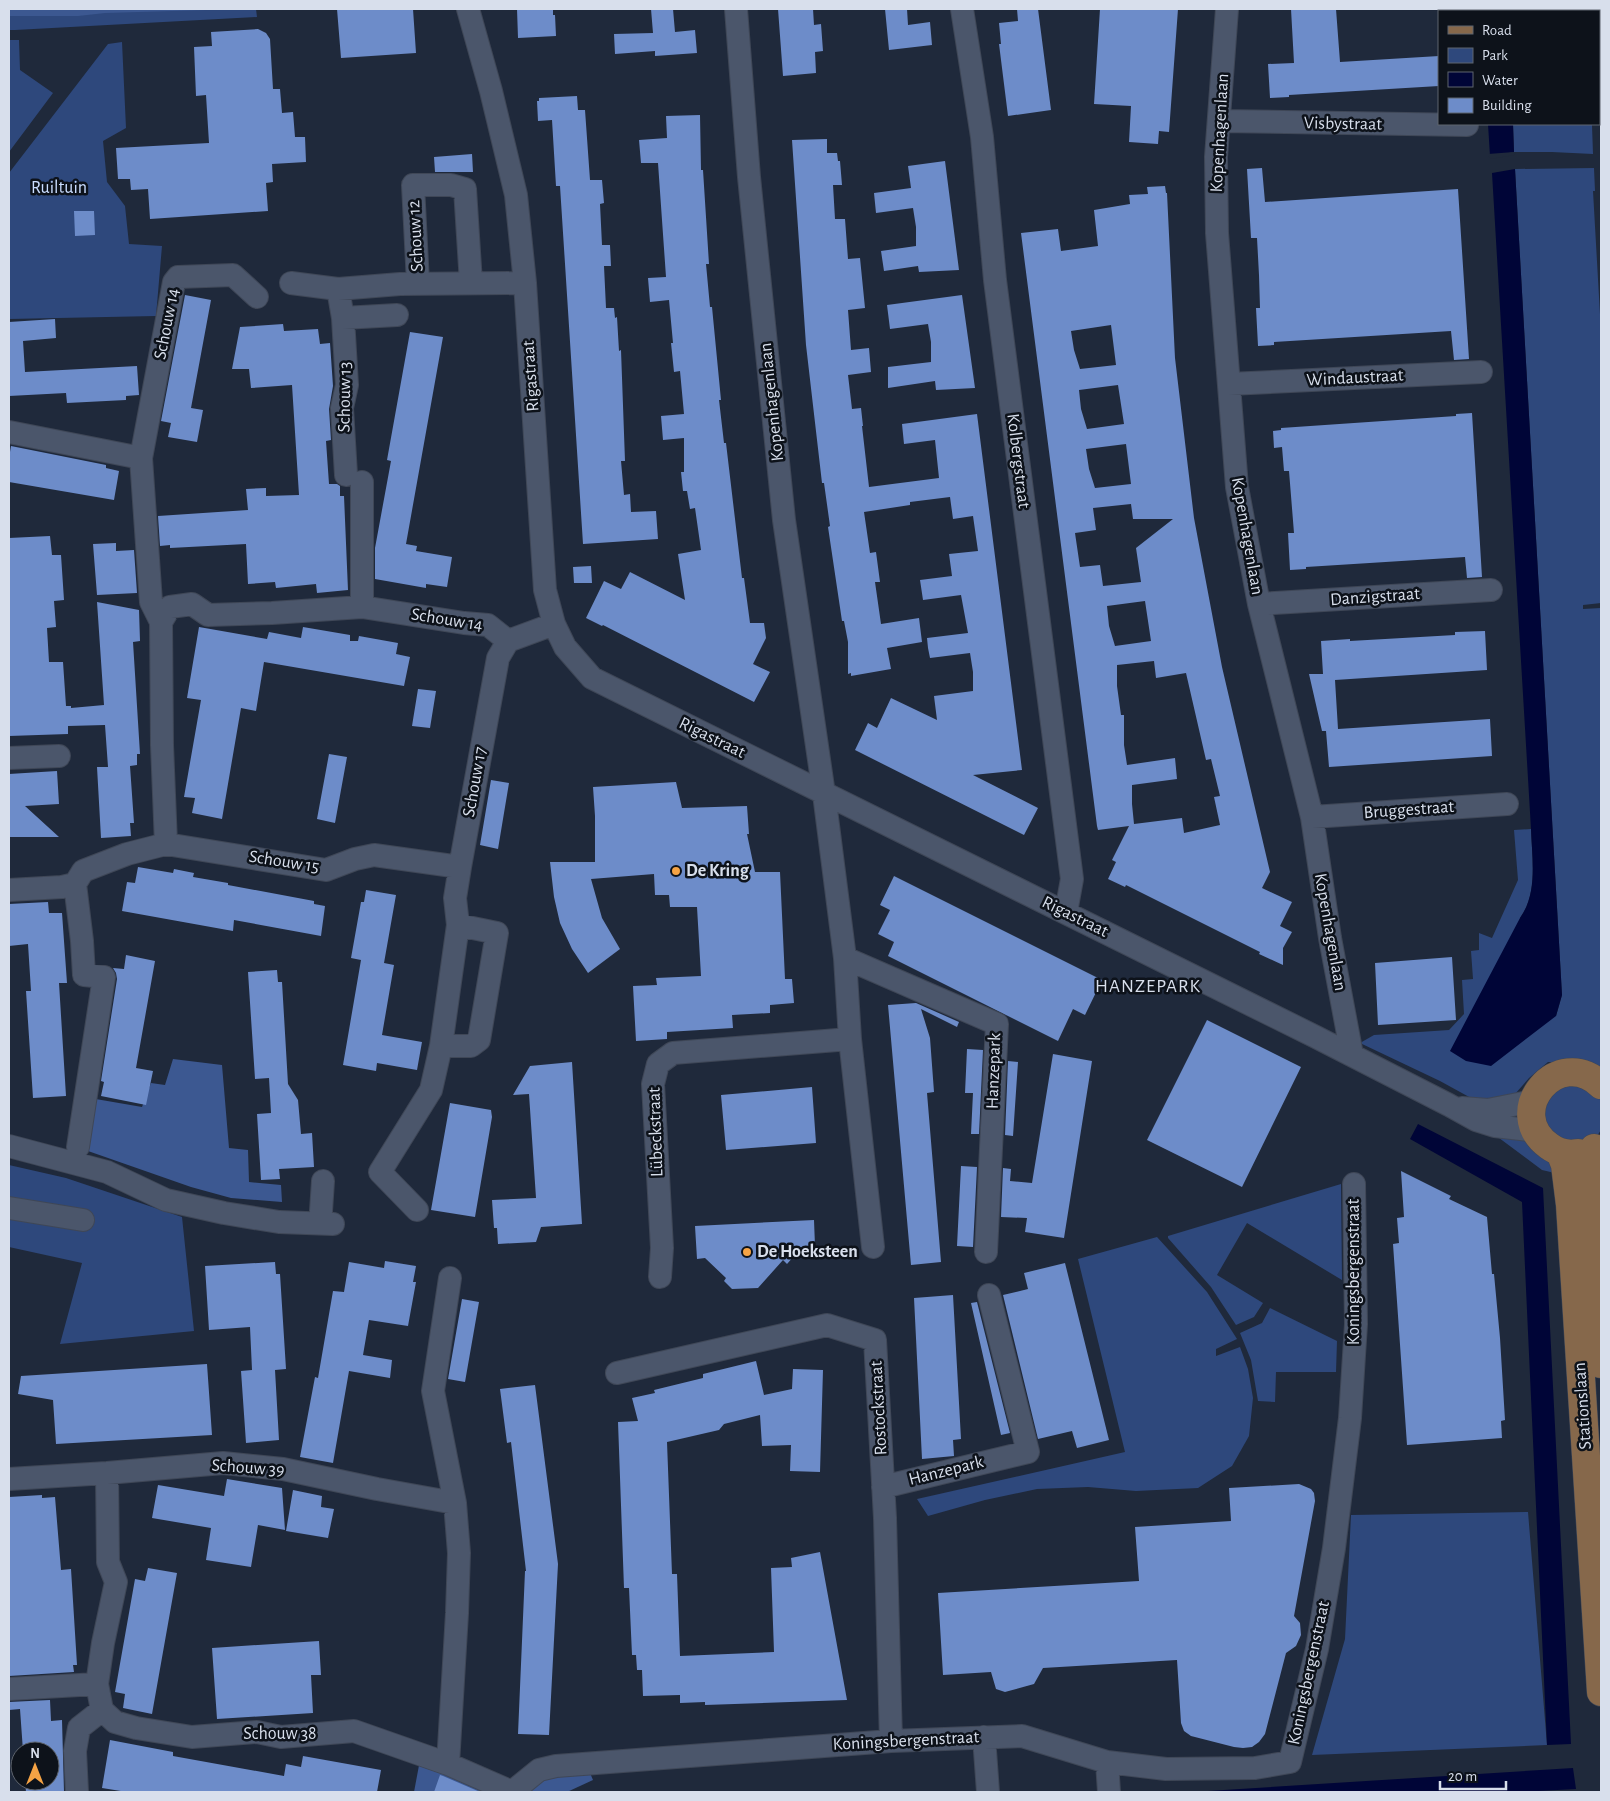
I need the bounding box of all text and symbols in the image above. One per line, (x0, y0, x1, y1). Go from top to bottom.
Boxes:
legend (1438, 10, 1600, 125)
text: Road (1482, 23, 1512, 38)
text: Park (1482, 48, 1508, 63)
street label: Kopenhagenlaan (1208, 73, 1232, 193)
text: Water (1482, 73, 1518, 88)
text: Building (1482, 98, 1532, 113)
street label: Visbystraat (1304, 114, 1383, 134)
park label: Ruiltuin (31, 179, 87, 197)
street label: Schouw 12 (405, 200, 427, 272)
street label: Schouw 14 (151, 287, 183, 361)
street label: Rigastraat (520, 339, 542, 412)
street label: Kopenhagenlaan (757, 342, 787, 462)
street label: Schouw 13 (335, 361, 355, 433)
street label: Windaustraat (1306, 366, 1404, 390)
street label: Kolbergstraat (1003, 413, 1033, 510)
street label: Kopenhagenlaan (1228, 476, 1266, 596)
street label: Danzigstraat (1329, 585, 1421, 609)
street label: Schouw 14 (410, 605, 484, 635)
street label: Rigastraat (676, 714, 748, 762)
street label: Schouw 17 (460, 745, 490, 819)
street label: Bruggestraat (1363, 798, 1455, 822)
street label: Schouw 15 (248, 848, 320, 876)
place label: De Kring (686, 862, 750, 880)
marker: De Kring (670, 865, 682, 877)
street label: Kopenhagenlaan (1311, 872, 1349, 992)
street label: Rigastraat (1039, 893, 1111, 941)
district label: HANZEPARK (1095, 977, 1201, 996)
street label: Hanzepark (984, 1032, 1004, 1109)
street label: Lübeckstraat (645, 1087, 667, 1177)
street label: Koningsbergenstraat (1345, 1198, 1363, 1345)
place label: De Hoeksteen (757, 1243, 858, 1261)
marker: De Hoeksteen (741, 1246, 753, 1258)
street label: Rostockstraat (868, 1360, 890, 1456)
street label: Stationslaan (1571, 1362, 1595, 1450)
street label: Hanzepark (907, 1453, 986, 1489)
street label: Schouw 39 (211, 1456, 285, 1480)
street label: Koningsbergenstraat (1285, 1599, 1333, 1747)
street label: Schouw 38 (243, 1725, 317, 1743)
street label: Koningsbergenstraat (832, 1728, 980, 1754)
north arrow (10, 1741, 60, 1791)
text: N (30, 1747, 40, 1761)
scale bar (1440, 1758, 1506, 1790)
text: 20 m (1448, 1769, 1477, 1784)

